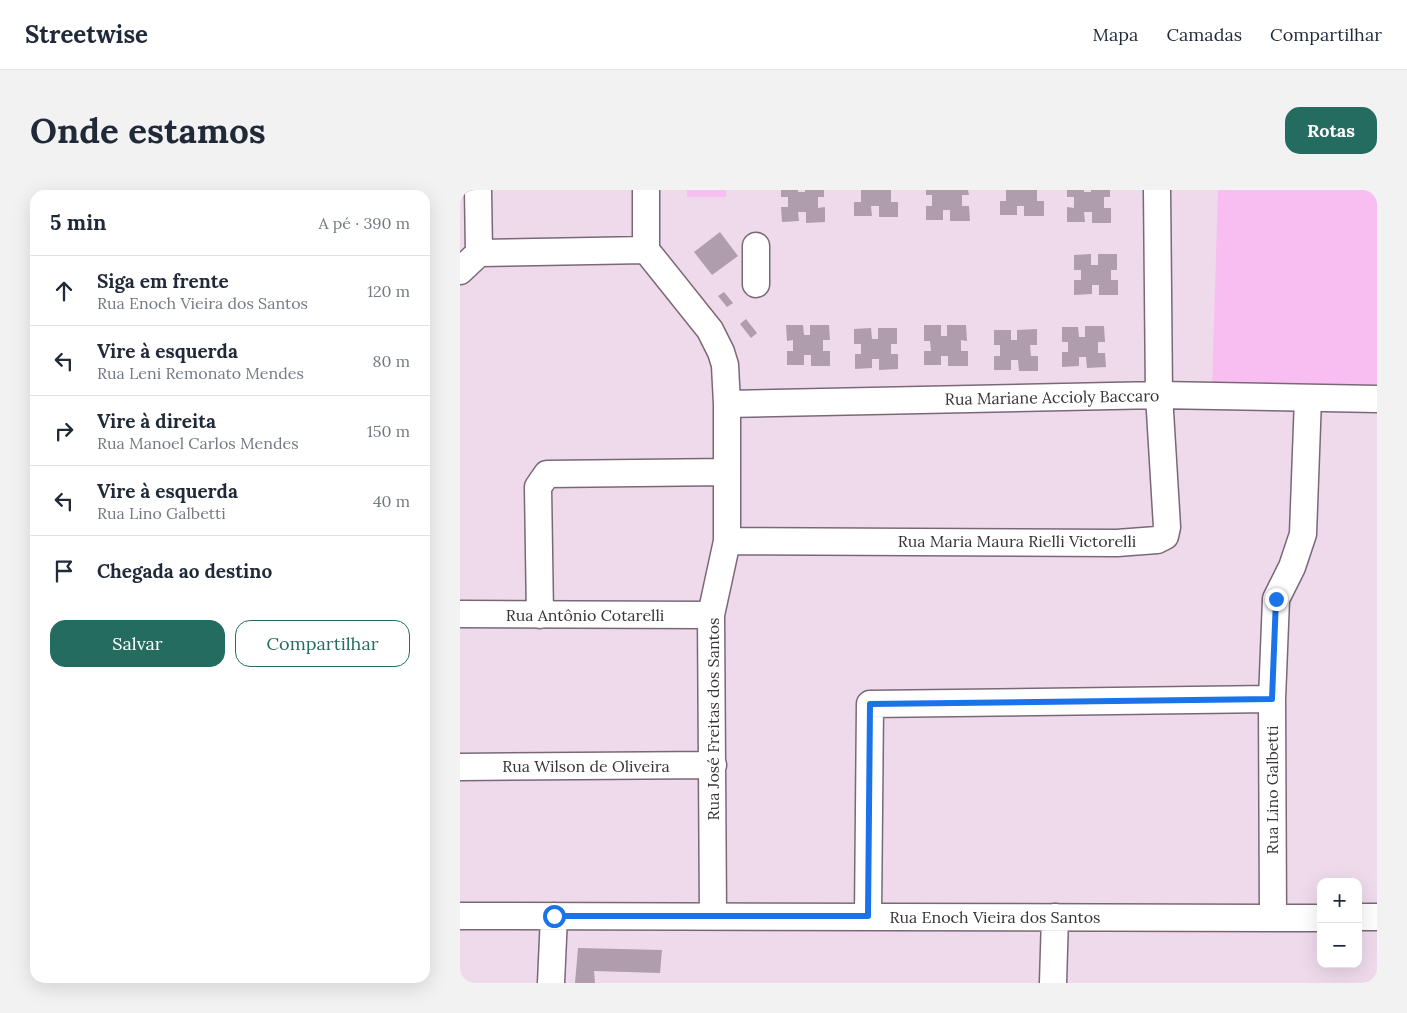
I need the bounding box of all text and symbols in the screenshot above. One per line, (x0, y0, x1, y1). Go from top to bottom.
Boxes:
text: Streetwise (25, 19, 148, 50)
text: Mapa (1093, 23, 1138, 46)
text: Camadas (1166, 23, 1242, 46)
text: Compartilhar (1270, 23, 1382, 46)
button: Rotas (1285, 107, 1377, 154)
text: Onde estamos (30, 108, 266, 153)
text: 5 min (50, 209, 106, 236)
text: A pé · 390 m (319, 213, 410, 233)
text: Siga em frente (97, 269, 229, 293)
icon: ahead (50, 277, 78, 305)
text: 120 m (367, 281, 410, 301)
text: Rua Enoch Vieira dos Santos (97, 293, 308, 313)
text: Vire à esquerda (97, 339, 238, 363)
icon: left (50, 347, 78, 375)
text: 80 m (373, 351, 410, 371)
text: Rua Leni Remonato Mendes (97, 363, 304, 383)
street label: Rua Mariane Accioly Baccaro (945, 385, 1159, 409)
text: Vire à direita (97, 409, 216, 433)
icon: right (50, 417, 78, 445)
text: 150 m (367, 421, 410, 441)
text: Rua Manoel Carlos Mendes (97, 433, 299, 453)
text: Vire à esquerda (97, 479, 238, 503)
icon: left (50, 487, 78, 515)
text: 40 m (373, 491, 410, 511)
text: Rua Lino Galbetti (97, 503, 226, 523)
street label: Rua Maria Maura Rielli Victorelli (898, 531, 1136, 551)
icon: arrive (50, 557, 78, 585)
text: Chegada ao destino (97, 559, 272, 583)
route end (1265, 588, 1288, 611)
street label: Rua Antônio Cotarelli (506, 605, 664, 625)
street label: Rua José Freitas dos Santos (703, 618, 723, 820)
button: Salvar (50, 620, 225, 667)
button: Compartilhar (235, 620, 410, 667)
street label: Rua Lino Galbetti (1262, 726, 1282, 854)
street label: Rua Wilson de Oliveira (502, 756, 670, 776)
map controls (1317, 878, 1362, 968)
button: + (1317, 878, 1362, 923)
route start (543, 905, 566, 928)
street label: Rua Enoch Vieira dos Santos (890, 907, 1100, 927)
button: − (1317, 923, 1362, 968)

